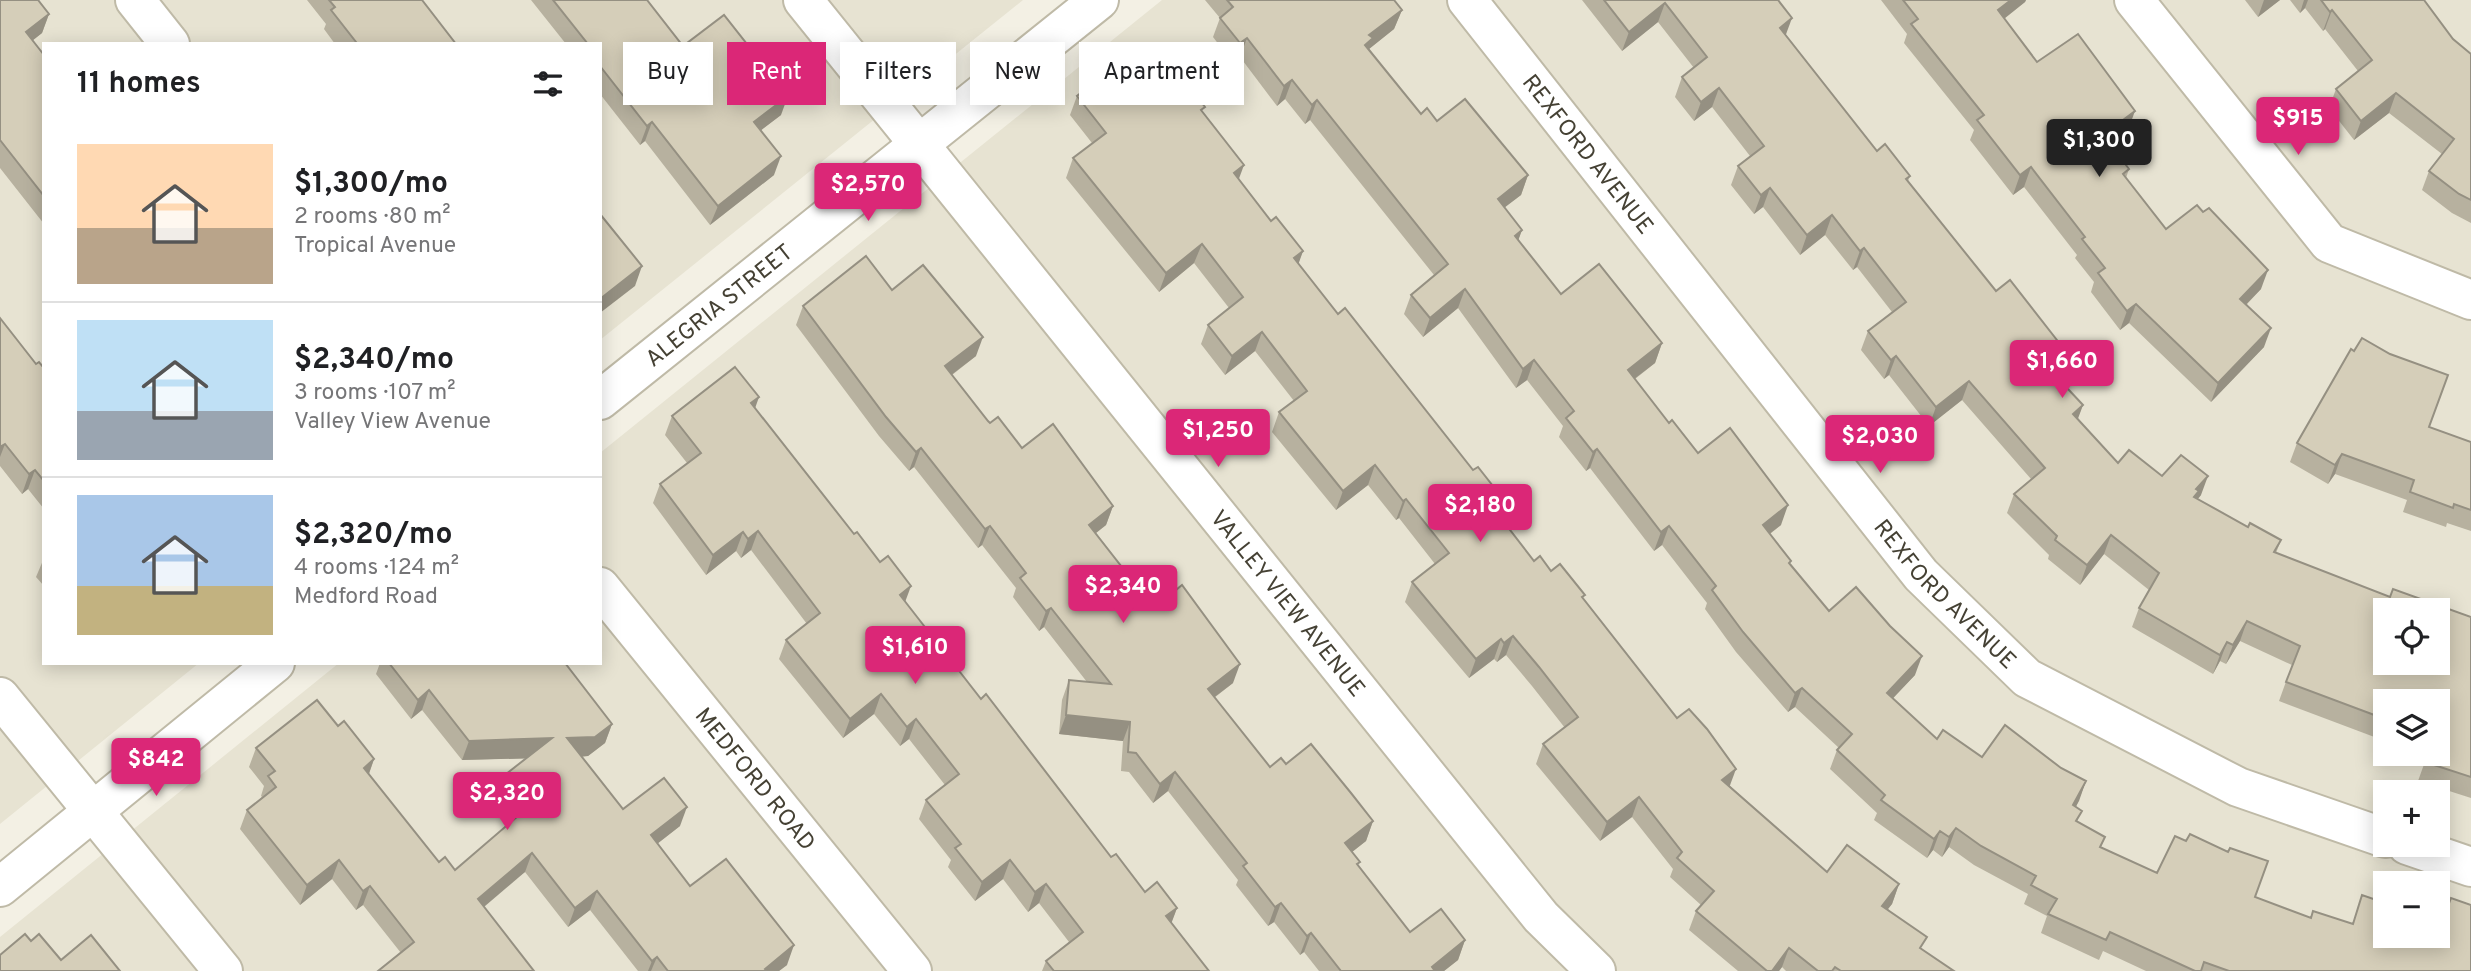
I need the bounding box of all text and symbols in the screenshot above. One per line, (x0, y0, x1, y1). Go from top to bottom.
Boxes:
chip: Buy (623, 42, 713, 105)
chip: Rent (727, 42, 826, 105)
chip: Filters (840, 42, 956, 105)
chip: New (970, 42, 1065, 105)
chip: Apartment (1079, 42, 1244, 105)
icon: filters (529, 65, 567, 103)
text: 11 homes (77, 66, 201, 103)
street label: REXFORD AVENUE (1515, 70, 1658, 241)
pin: $915 (2257, 97, 2339, 157)
text: $915 (2272, 105, 2324, 134)
pin: $1,300 (2042, 120, 2156, 179)
text: $1,300 (2063, 127, 2135, 156)
pin: $2,570 (811, 164, 925, 223)
text: $1,300/mo (294, 166, 448, 203)
text: $2,570 (830, 171, 906, 200)
icon: home (133, 172, 217, 256)
text: 2 rooms · 80 m² (294, 203, 451, 232)
text: Tropical Avenue (294, 232, 456, 261)
street label: ALEGRIA STREET (640, 239, 800, 375)
pin: $1,660 (2005, 340, 2119, 400)
text: $2,340/mo (294, 342, 454, 379)
icon: home (133, 348, 217, 432)
text: $1,660 (2026, 348, 2098, 377)
text: 3 rooms · 107 m² (294, 379, 456, 408)
text: Valley View Avenue (294, 408, 491, 437)
pin: $1,250 (1161, 410, 1275, 469)
pin: $2,030 (1823, 416, 1937, 475)
text: $1,250 (1182, 417, 1254, 446)
text: $2,030 (1841, 423, 1919, 452)
pin: $2,180 (1423, 484, 1537, 544)
text: $2,180 (1444, 492, 1516, 521)
street label: VALLEY VIEW AVENUE (1202, 505, 1370, 704)
street label: REXFORD AVENUE (1866, 515, 2021, 676)
text: $2,320/mo (294, 517, 453, 554)
icon: home (133, 523, 217, 607)
text: 4 rooms · 124 m² (294, 554, 459, 583)
pin: $2,340 (1066, 566, 1180, 625)
text: $2,340 (1084, 573, 1162, 602)
text: Medford Road (294, 583, 438, 612)
map controls (2373, 598, 2450, 948)
button: locate (2373, 598, 2450, 675)
pin: $1,610 (858, 626, 972, 686)
text: $1,610 (881, 634, 949, 663)
button: layers (2373, 689, 2450, 766)
street label: MEDFORD ROAD (687, 703, 820, 858)
pin: $842 (115, 738, 197, 798)
text: $842 (127, 746, 185, 775)
pin: $2,320 (450, 772, 564, 832)
text: $2,320 (469, 780, 545, 809)
button: + (2373, 780, 2450, 857)
button: − (2373, 871, 2450, 948)

